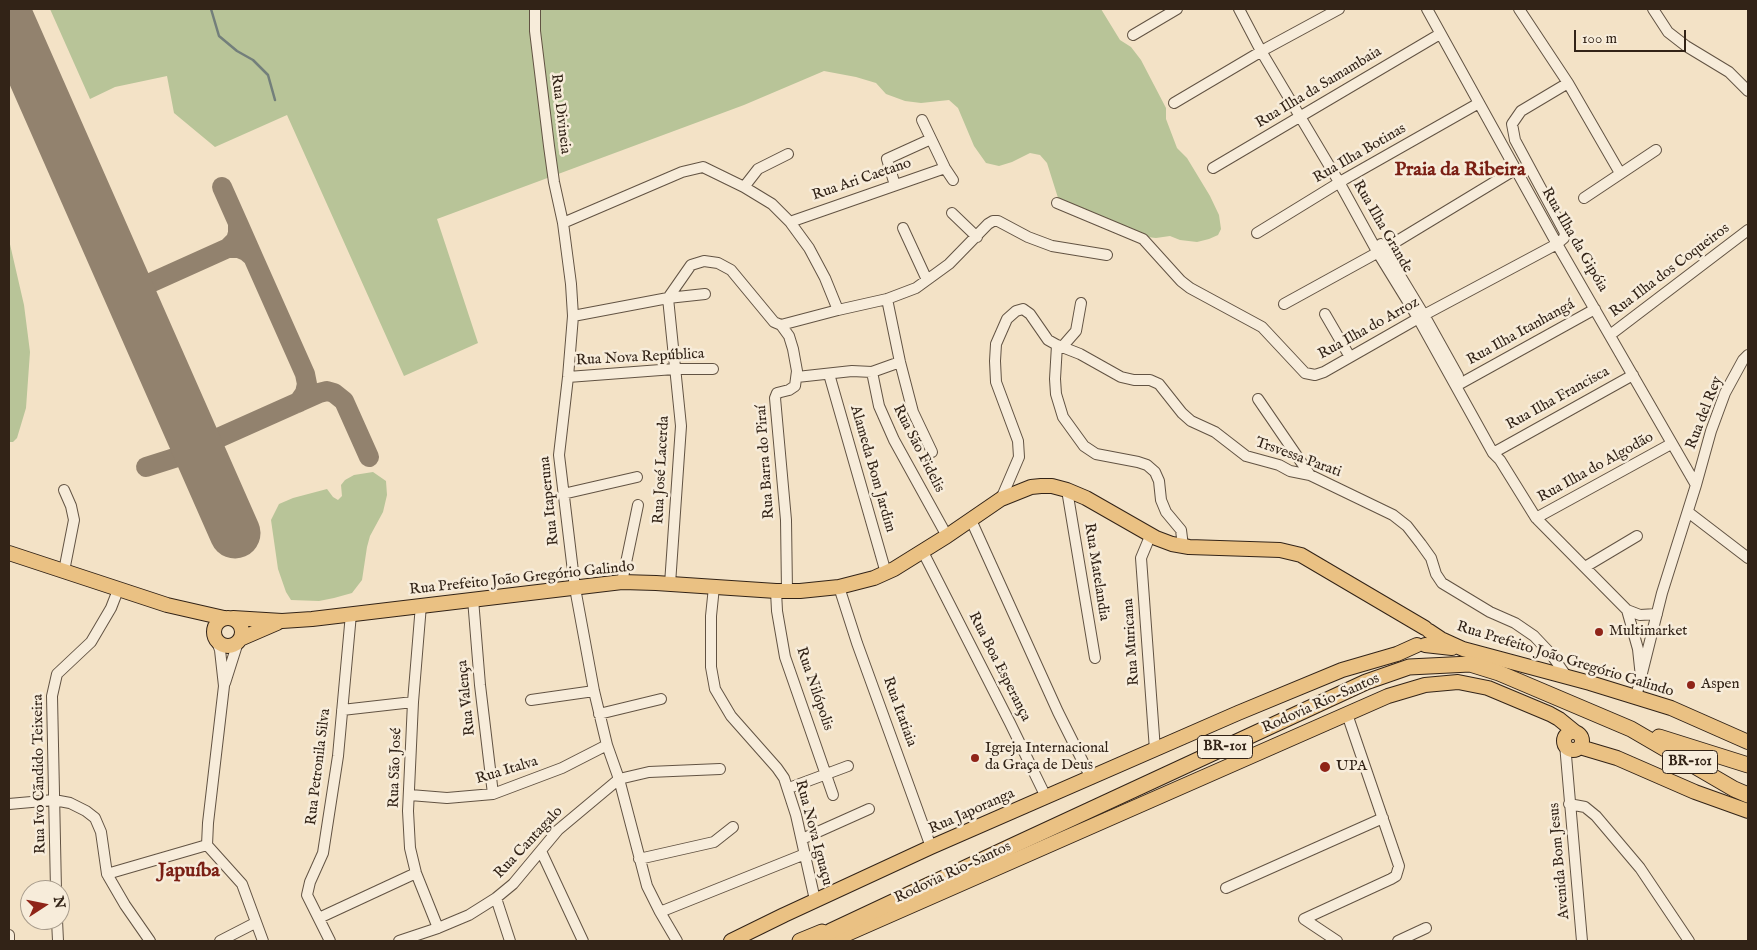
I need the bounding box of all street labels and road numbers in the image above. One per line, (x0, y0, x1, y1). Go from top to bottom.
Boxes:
street label: Rua Ilha da Samambaia (1253, 43, 1385, 133)
street label: Rua Divineia (546, 73, 574, 155)
street label: Rua Ilha Botinas (1310, 120, 1410, 188)
street label: Rua Ari Caetano (810, 155, 914, 205)
street label: Rua Ilha Grande (1348, 177, 1416, 277)
street label: Rua Ilha da Gipóia (1537, 185, 1611, 295)
street label: Rua Ilha dos Coqueiros (1606, 220, 1734, 322)
street label: Rua Ilha do Arroz (1315, 294, 1423, 364)
street label: Rua Ilha Itanhangá (1464, 296, 1578, 370)
street label: Rua Nova República (575, 346, 705, 370)
street label: Rua Ilha Francisca (1503, 363, 1613, 435)
street label: Rua del Rey (1683, 374, 1727, 452)
street label: Rua São Fidelis (888, 402, 948, 496)
street label: Rua Barra do Piraí (753, 404, 779, 520)
street label: Alameda Bom Jardim (845, 404, 899, 534)
street label: Rua José Lacerda (650, 415, 674, 525)
street label: Rua Ilha do Algodão (1535, 429, 1657, 507)
street label: Trsvessa Parati (1252, 434, 1344, 482)
street label: Rua Itaperuna (536, 456, 564, 546)
street label: Rua Matelandia (1079, 522, 1113, 622)
street label: Rua Prefeito João Gregório Galindo (409, 558, 635, 600)
street label: Rua Muricana (1120, 598, 1144, 686)
street label: Rua Boa Esperança (964, 609, 1034, 725)
street label: Rua Prefeito João Gregório Galindo (1454, 618, 1676, 702)
street label: Rua Nilópolis (791, 645, 837, 733)
street label: Rua Valença (454, 659, 480, 737)
street label: Rodovia Rio-Santos (1259, 670, 1383, 738)
street label: Rua Itatiaia (878, 675, 920, 749)
street label: Rua Ivo Cãndido Teixeira (30, 694, 50, 854)
street label: Rua Petronila Silva (303, 708, 335, 826)
street label: Rua São José (386, 728, 406, 808)
road number: BR-101 (1198, 736, 1252, 759)
road number: BR-101 (1662, 750, 1718, 774)
street label: Rua Italva (474, 753, 540, 789)
street label: Rua Nova Iguaçu (790, 778, 836, 888)
street label: Rua Japoranga (926, 785, 1018, 839)
street label: Avenida Bom Jesus (1546, 802, 1574, 920)
street label: Rua Cantagalo (491, 803, 567, 883)
street label: Rodovia Rio-Santos (892, 838, 1014, 908)

